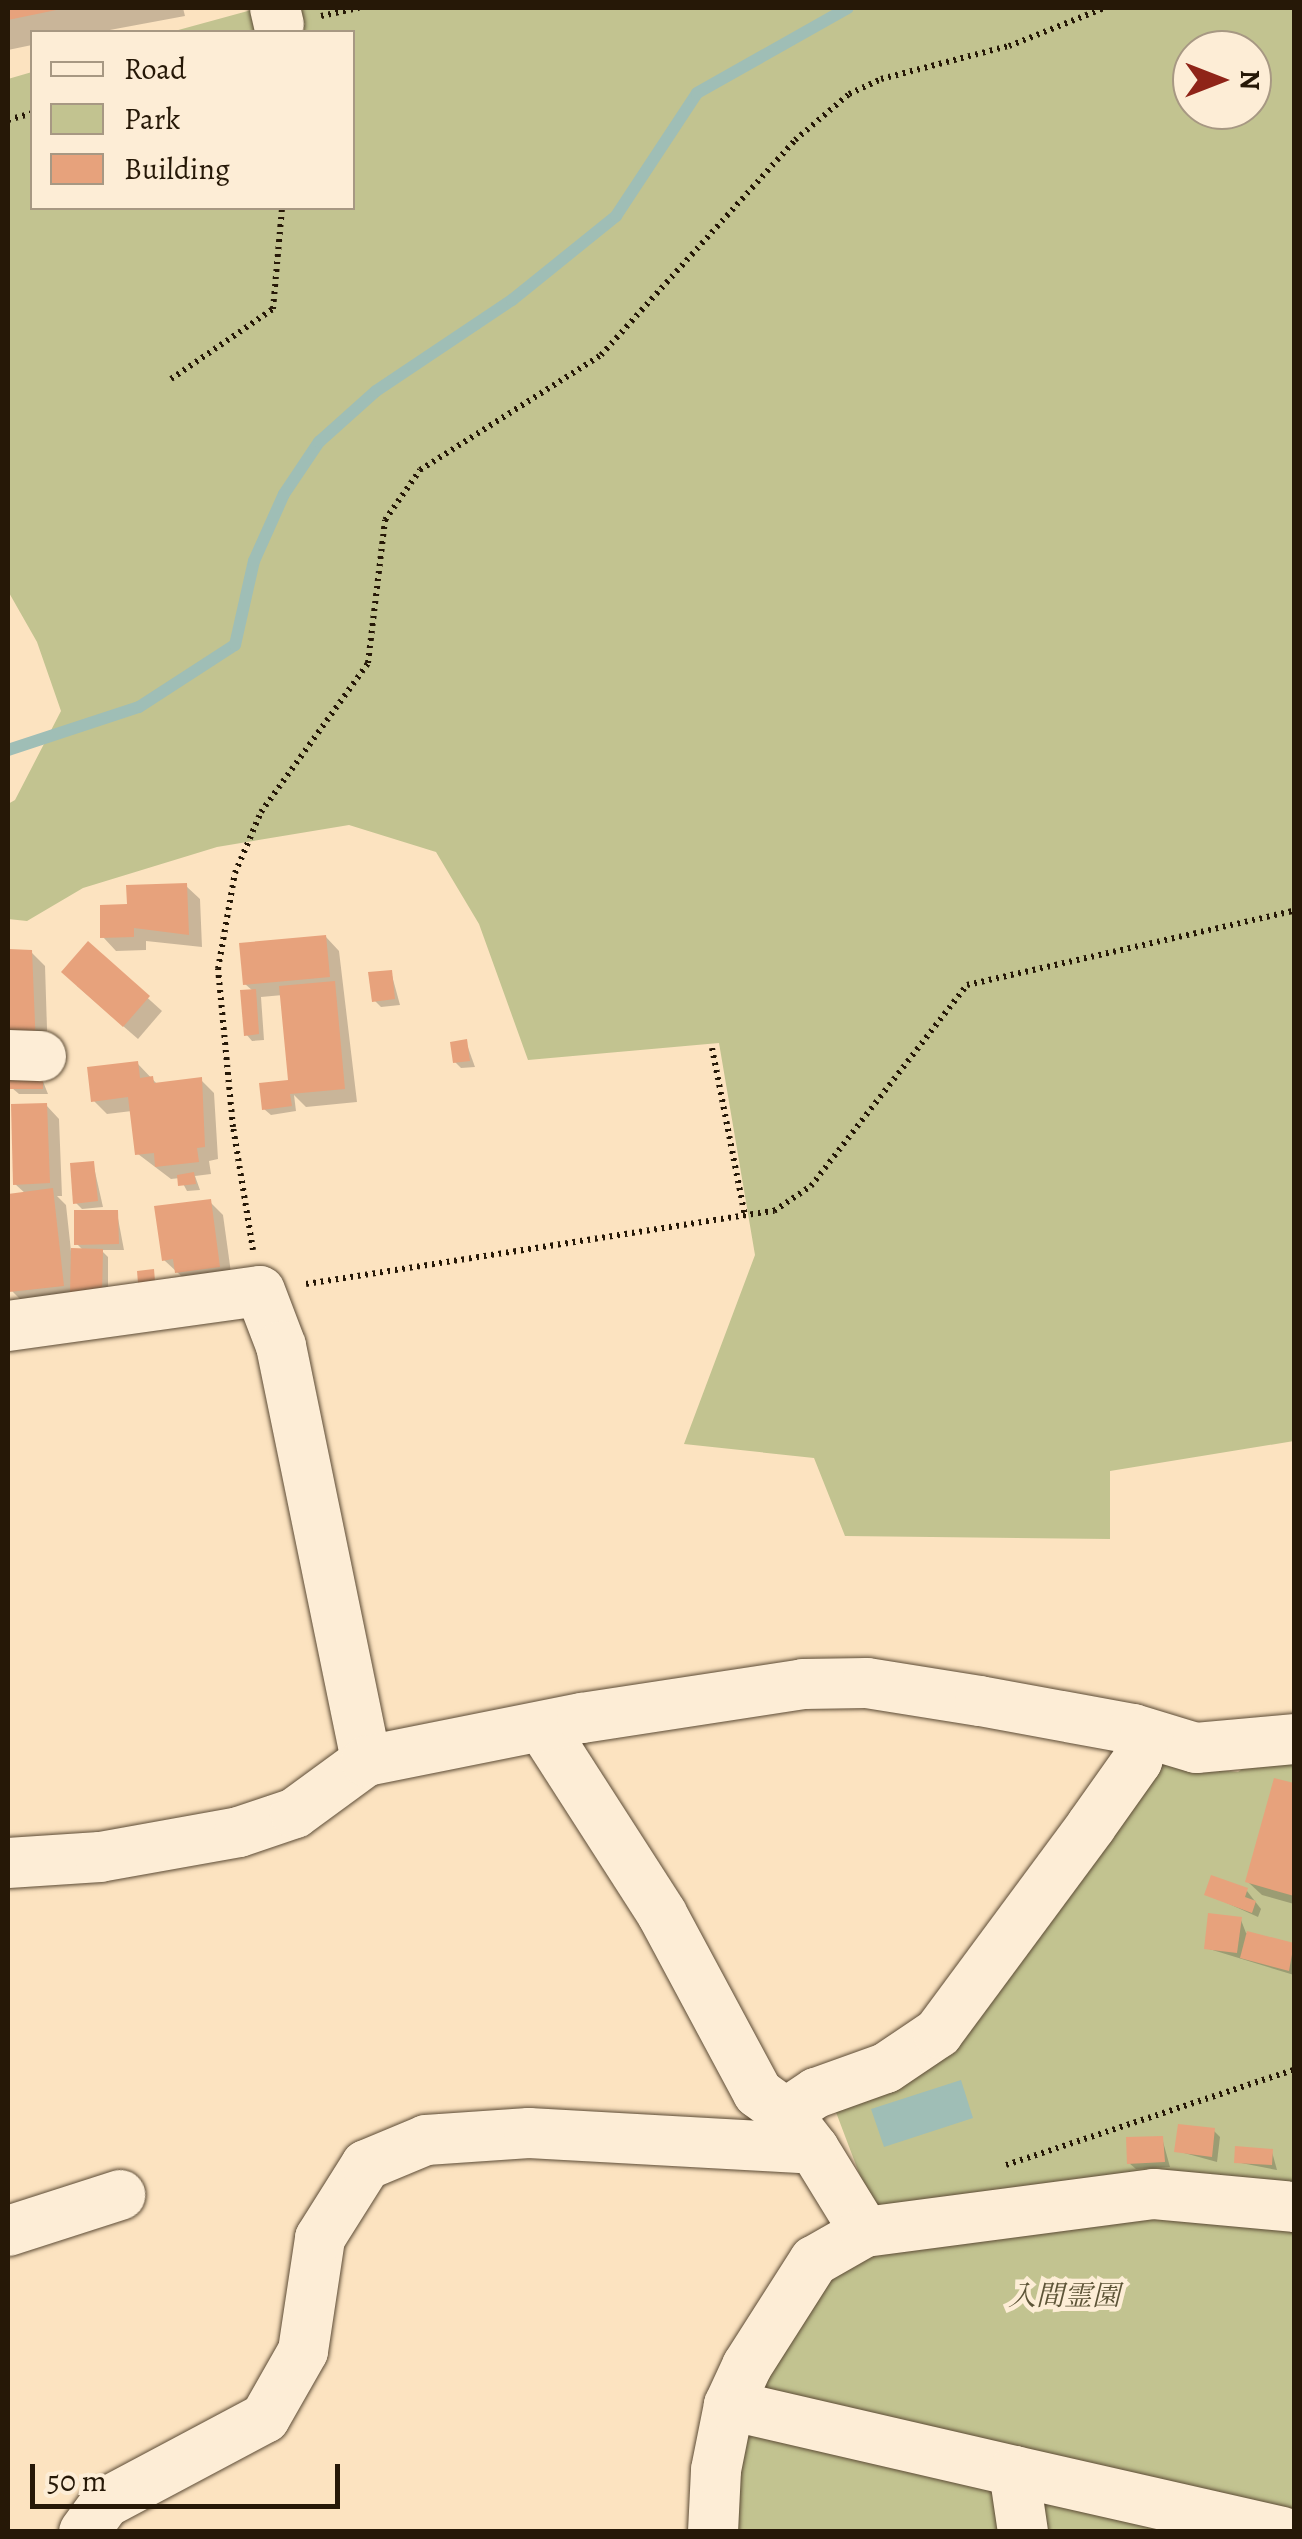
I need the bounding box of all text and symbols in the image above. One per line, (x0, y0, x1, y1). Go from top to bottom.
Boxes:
legend (30, 30, 355, 210)
north arrow (1172, 30, 1272, 130)
text: Road (124, 49, 186, 89)
text: N (1231, 70, 1269, 90)
text: Park (124, 99, 180, 139)
text: Building (124, 149, 230, 189)
park label: 入間霊園 (1008, 2279, 1120, 2313)
scale bar (35, 2444, 345, 2506)
text: 50 m (47, 2461, 107, 2501)

